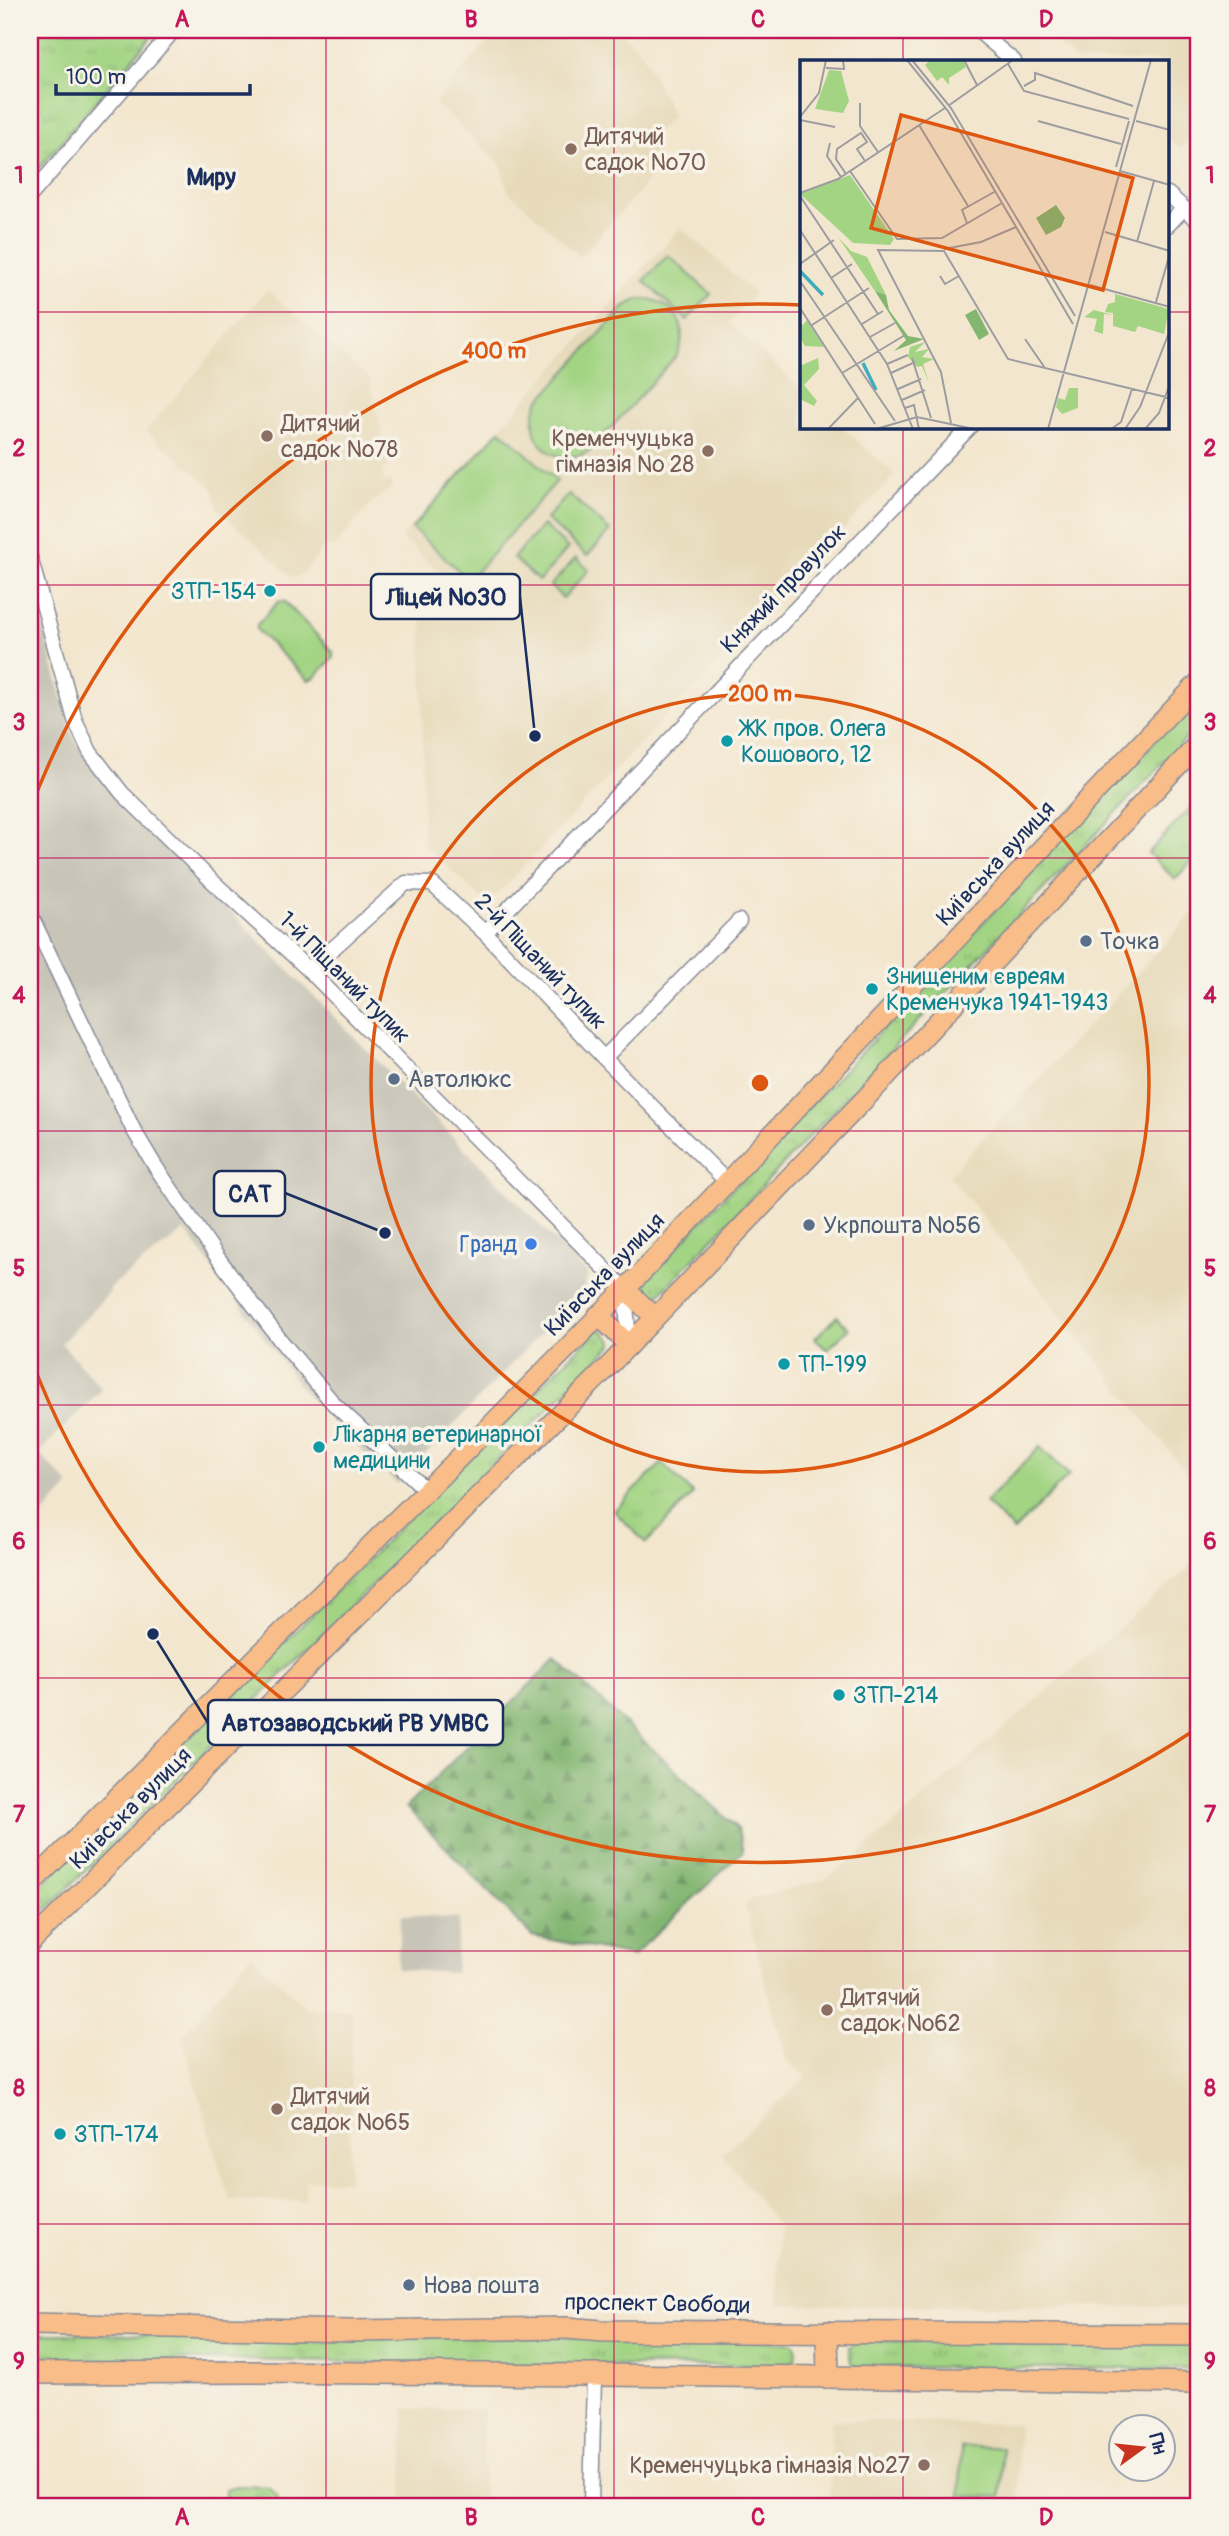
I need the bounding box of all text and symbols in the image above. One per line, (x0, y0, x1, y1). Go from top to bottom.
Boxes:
text: A (175, 5, 190, 34)
text: B (464, 5, 478, 34)
text: C (751, 5, 765, 34)
text: D (1039, 5, 1053, 34)
scale bar (56, 52, 250, 96)
inset map (800, 60, 1170, 429)
text: 100 m (66, 64, 126, 91)
place label: Дитячий садок №70 (584, 122, 706, 177)
marker: Дитячий садок №70 (563, 141, 579, 157)
text: 1 (15, 161, 24, 190)
text: 1 (1206, 161, 1215, 190)
district label: Миру (186, 163, 237, 192)
text: 400 m (462, 338, 526, 365)
place label: Дитячий садок №78 (280, 409, 398, 464)
place label: Кременчуцька гімназія № 28 (552, 424, 694, 479)
marker: Дитячий садок №78 (259, 428, 275, 444)
text: 2 (13, 434, 26, 463)
text: 2 (1204, 434, 1217, 463)
marker: Кременчуцька гімназія № 28 (700, 443, 716, 459)
street label: Княжий провулок (714, 517, 853, 659)
callout: Ліцей №30 (371, 574, 520, 619)
place label: ЗТП-154 (171, 577, 256, 606)
marker: ЗТП-154 (262, 583, 278, 599)
text: Ліцей №30 (384, 583, 507, 612)
text: 200 m (728, 681, 792, 708)
text: 3 (13, 708, 25, 737)
text: 3 (1204, 708, 1216, 737)
place label: ЖК пров. Олега Кошового, 12 (738, 714, 886, 769)
marker: ЖК пров. Олега Кошового, 12 (719, 733, 735, 749)
street label: Київська вулиця (930, 795, 1061, 932)
street label: 2-й Піщаний тупик (468, 887, 613, 1036)
street label: 1-й Піщаний тупик (273, 905, 417, 1050)
place label: Точка (1100, 927, 1159, 956)
marker: Точка (1078, 933, 1094, 949)
place label: Знищеним євреям Кременчука 1941-1943 (886, 962, 1108, 1017)
text: 4 (12, 981, 26, 1010)
marker: Знищеним євреям Кременчука 1941-1943 (864, 981, 880, 997)
text: 4 (1203, 981, 1217, 1010)
place label: Автолюкс (408, 1065, 512, 1094)
marker: Автолюкс (386, 1071, 402, 1087)
centre of rings (748, 1071, 772, 1095)
callout: САТ (214, 1171, 285, 1216)
text: САТ (228, 1180, 273, 1209)
street label: Київська вулиця (538, 1206, 671, 1342)
place label: Укрпошта №56 (823, 1211, 981, 1240)
marker: Укрпошта №56 (801, 1217, 817, 1233)
place label: Гранд (459, 1230, 517, 1259)
marker: Гранд (523, 1236, 539, 1252)
text: 5 (13, 1254, 25, 1283)
text: 5 (1204, 1254, 1216, 1283)
place label: ТП-199 (798, 1350, 867, 1379)
marker: ТП-199 (776, 1356, 792, 1372)
place label: Лікарня ветеринарної медицини (332, 1420, 543, 1475)
marker: Лікарня ветеринарної медицини (311, 1439, 327, 1455)
text: 6 (12, 1527, 26, 1556)
text: 6 (1203, 1527, 1217, 1556)
place label: ЗТП-214 (853, 1681, 938, 1710)
marker: ЗТП-214 (831, 1687, 847, 1703)
callout: Автозаводський РВ УМВС (208, 1700, 503, 1745)
text: Автозаводський РВ УМВС (221, 1709, 489, 1738)
street label: Київська вулиця (63, 1741, 198, 1876)
text: 7 (13, 1800, 26, 1829)
text: 7 (1204, 1800, 1217, 1829)
place label: Дитячий садок №62 (840, 1983, 961, 2038)
marker: Дитячий садок №62 (819, 2002, 835, 2018)
text: 8 (13, 2074, 25, 2103)
text: 8 (1204, 2074, 1216, 2103)
place label: Дитячий садок №65 (290, 2082, 410, 2137)
marker: Дитячий садок №65 (269, 2101, 285, 2117)
place label: ЗТП-174 (74, 2120, 159, 2149)
marker: ЗТП-174 (52, 2126, 68, 2142)
place label: Нова пошта (423, 2271, 539, 2300)
marker: Нова пошта (401, 2277, 417, 2293)
street label: проспект Свободи (564, 2287, 750, 2320)
text: 9 (13, 2347, 25, 2376)
text: 9 (1204, 2347, 1216, 2376)
north arrow (1106, 2414, 1176, 2484)
text: Пн (1143, 2431, 1172, 2457)
place label: Кременчуцька гімназія №27 (629, 2451, 910, 2480)
marker: Кременчуцька гімназія №27 (916, 2457, 932, 2473)
text: A (175, 2503, 190, 2532)
text: B (464, 2503, 478, 2532)
text: C (751, 2503, 765, 2532)
text: D (1039, 2503, 1053, 2532)

